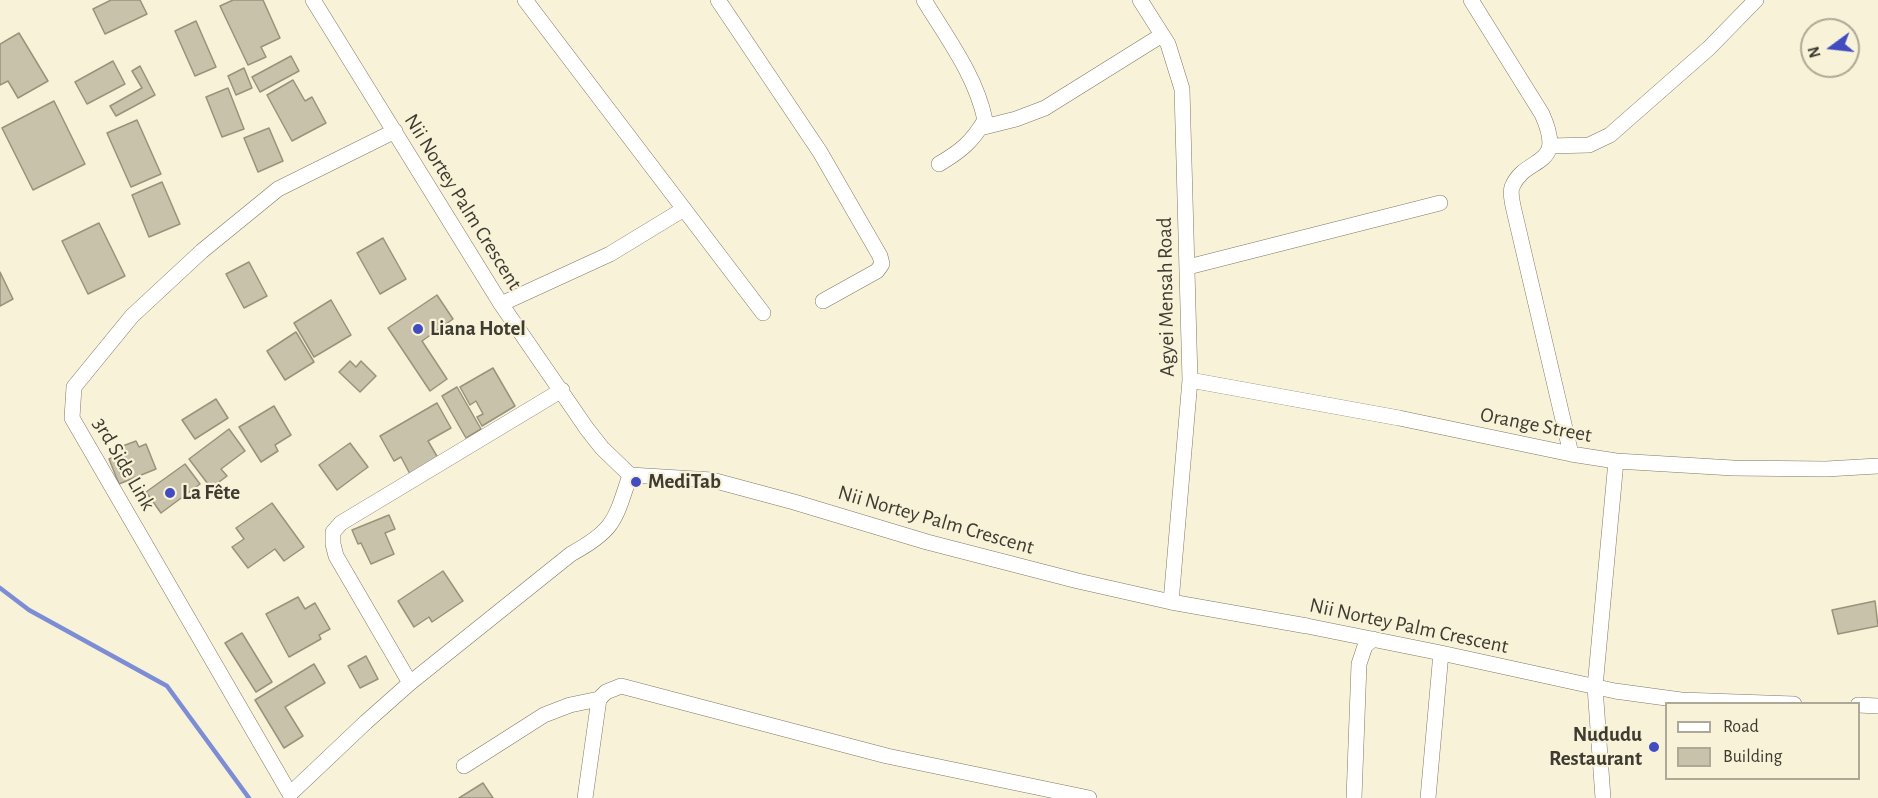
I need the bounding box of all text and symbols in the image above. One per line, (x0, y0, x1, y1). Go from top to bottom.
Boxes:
north arrow (1800, 18, 1860, 78)
text: N (1805, 45, 1824, 60)
street label: Nii Nortey Palm Crescent (399, 109, 527, 295)
street label: Agyei Mensah Road (1152, 217, 1180, 377)
place label: Liana Hotel (430, 316, 526, 342)
marker: Liana Hotel (411, 322, 425, 336)
street label: Orange Street (1478, 402, 1594, 448)
street label: 3rd Side Link (87, 413, 161, 515)
place label: MediTab (648, 469, 721, 495)
marker: MediTab (629, 475, 643, 489)
place label: La Fête (182, 480, 240, 506)
street label: Nii Nortey Palm Crescent (835, 480, 1037, 560)
marker: La Fête (163, 486, 177, 500)
street label: Nii Nortey Palm Crescent (1307, 593, 1511, 659)
legend (1665, 702, 1860, 780)
text: Road (1723, 718, 1759, 736)
place label: Nududu Restaurant (1549, 722, 1642, 772)
marker: Nududu Restaurant (1647, 740, 1661, 754)
text: Building (1723, 748, 1782, 766)

